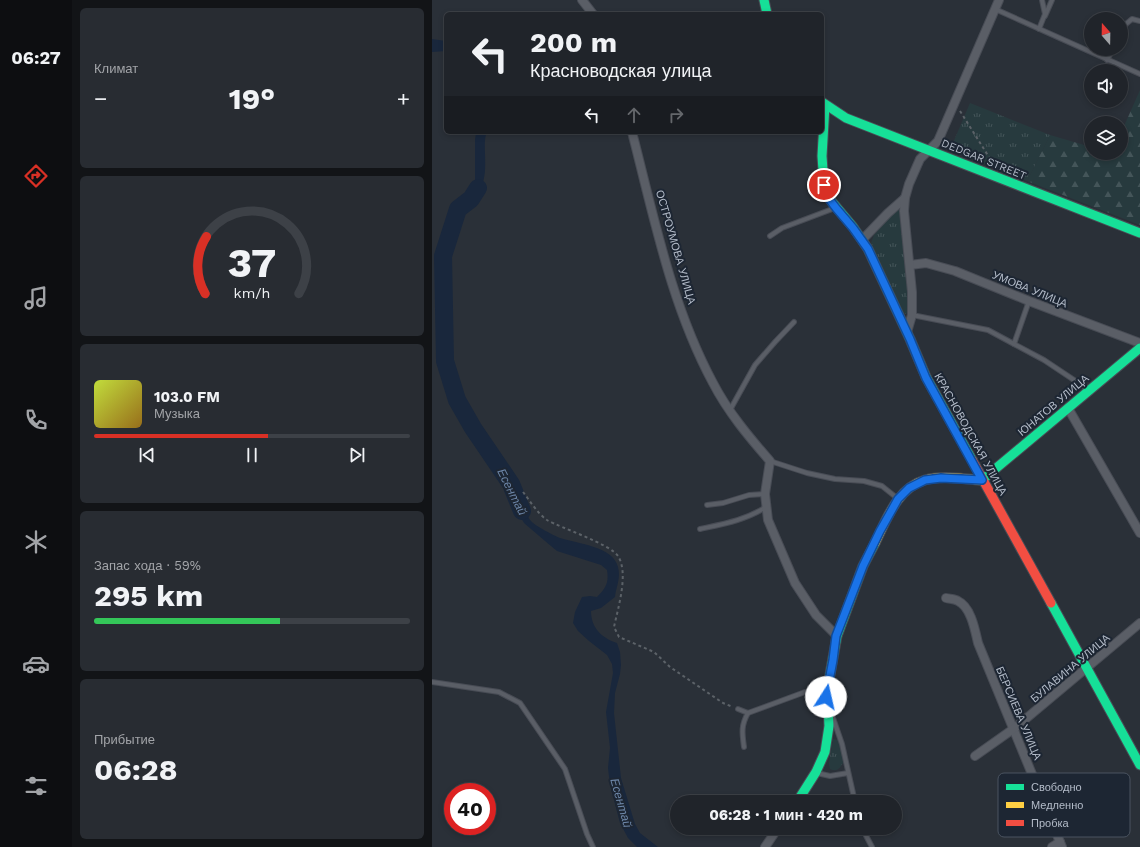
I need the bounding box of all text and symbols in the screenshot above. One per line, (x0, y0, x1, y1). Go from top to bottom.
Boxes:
north arrow (1084, 12, 1128, 56)
map controls (1084, 12, 1128, 160)
text: 200 m (530, 26, 617, 59)
icon: left (464, 28, 516, 80)
text: 06:27 (11, 47, 61, 68)
text: Красноводская улица (530, 60, 712, 81)
text: Климат (94, 61, 138, 76)
button: sound (1084, 64, 1128, 108)
text: 19° (229, 81, 275, 116)
text: − (94, 86, 107, 111)
text: + (397, 86, 410, 111)
icon: left (581, 104, 603, 126)
icon: ahead (623, 104, 645, 126)
icon: right (665, 104, 687, 126)
button: layers (1084, 116, 1128, 160)
street label: DEDGAR STREET (939, 136, 1029, 183)
icon: directions (22, 162, 50, 190)
pin (807, 168, 841, 202)
icon: arrive (813, 174, 835, 196)
street label: ОСТРОУМОВА УЛИЦА (653, 189, 698, 306)
text: 37 (228, 237, 276, 286)
street label: УМОВА УЛИЦА (990, 268, 1070, 311)
icon: music (22, 284, 50, 312)
text: km/h (234, 284, 270, 300)
street label: КРАСНОВОДСКАЯ УЛИЦА (931, 371, 1010, 498)
street label: ЮНАТОВ УЛИЦА (1015, 371, 1092, 439)
text: 103.0 FM (154, 388, 220, 406)
icon: phone (22, 406, 50, 434)
text: Музыка (154, 406, 200, 421)
icon: previous (136, 444, 158, 466)
icon: pause (241, 444, 263, 466)
icon: next (346, 444, 368, 466)
water label: Есентай (494, 466, 530, 518)
icon: climate (22, 528, 50, 556)
text: Запас хода · 59% (94, 558, 201, 573)
text: 295 km (94, 578, 203, 613)
street label: БУЛАВИНА УЛИЦА (1028, 631, 1113, 705)
icon: car (22, 650, 50, 678)
street label: БЕРСИЕВА УЛИЦА (993, 665, 1044, 762)
position arrow (805, 676, 847, 718)
text: Прибытие (94, 732, 155, 747)
text: 06:28 (94, 752, 178, 787)
icon: filters (22, 772, 50, 800)
legend (998, 773, 1130, 837)
water label: Есентай (607, 777, 635, 830)
text: Свободно (1031, 781, 1082, 794)
speed limit sign: 40 (444, 783, 496, 835)
text: Медленно (1031, 799, 1083, 812)
text: 06:28 · 1 мин · 420 m (709, 806, 863, 824)
text: Пробка (1031, 817, 1069, 830)

